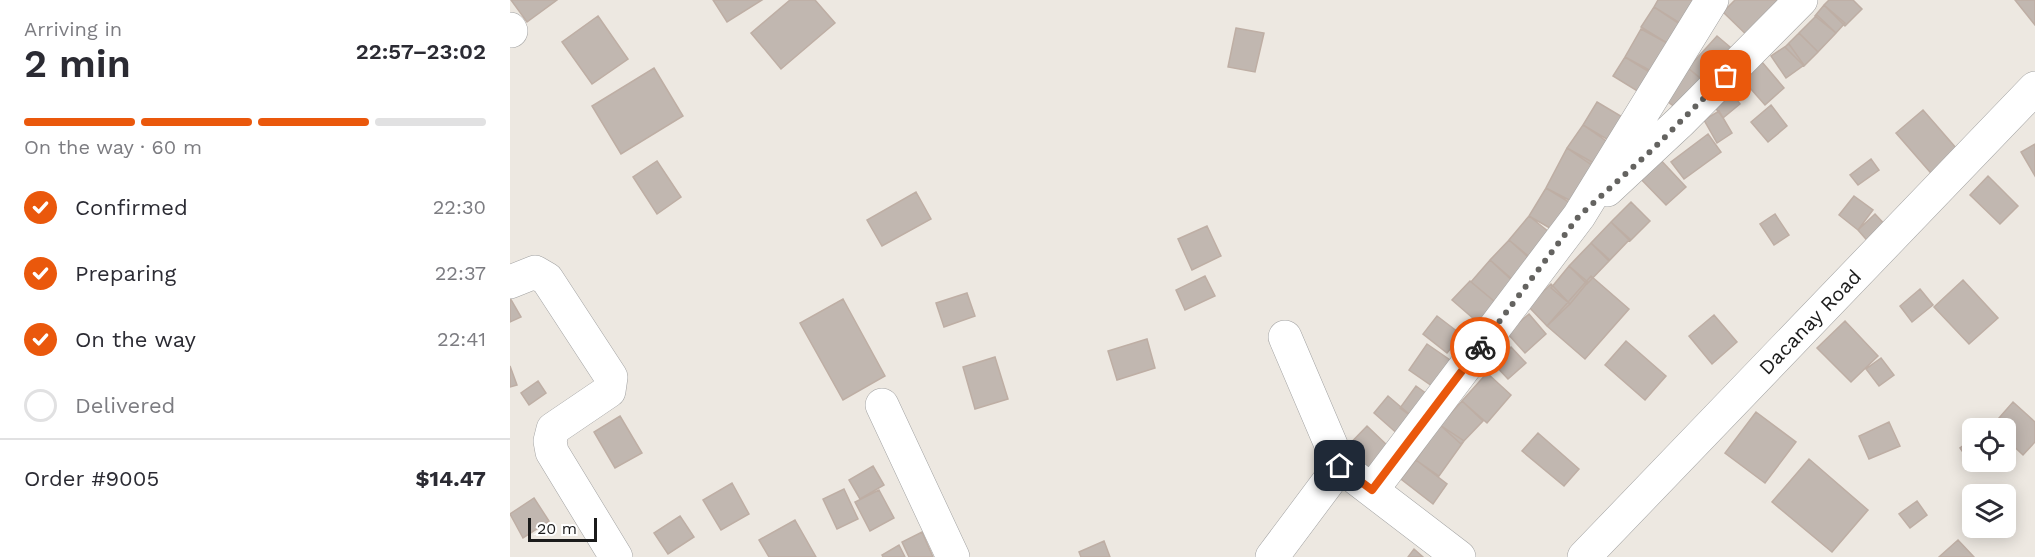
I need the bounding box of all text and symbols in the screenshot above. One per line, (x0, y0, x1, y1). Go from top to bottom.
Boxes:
text: Arriving in (24, 17, 122, 41)
text: 22:57–23:02 (356, 39, 486, 64)
text: 2 min (24, 41, 131, 86)
pin (1700, 50, 1751, 101)
icon: bag (1709, 59, 1742, 92)
text: On the way · 60 m (24, 135, 202, 159)
icon: check (24, 191, 57, 224)
text: Confirmed (75, 195, 188, 220)
text: 22:30 (433, 195, 486, 219)
icon: check (24, 257, 57, 290)
text: Preparing (75, 261, 176, 286)
text: 22:37 (435, 261, 486, 285)
street label: Dacanay Road (1754, 264, 1866, 380)
courier (1450, 317, 1510, 377)
icon: check (24, 323, 57, 356)
text: On the way (75, 327, 196, 352)
text: 22:41 (437, 327, 486, 351)
icon: bike (1464, 331, 1497, 364)
text: Delivered (75, 393, 175, 418)
map controls (1962, 418, 2016, 538)
button: locate (1962, 418, 2016, 472)
pin (1314, 440, 1365, 491)
icon: home (1323, 449, 1356, 482)
text: Order #9005 (24, 466, 159, 491)
text: $14.47 (416, 466, 486, 491)
button: layers (1962, 484, 2016, 538)
scale bar (528, 515, 597, 542)
text: 20 m (537, 519, 577, 538)

